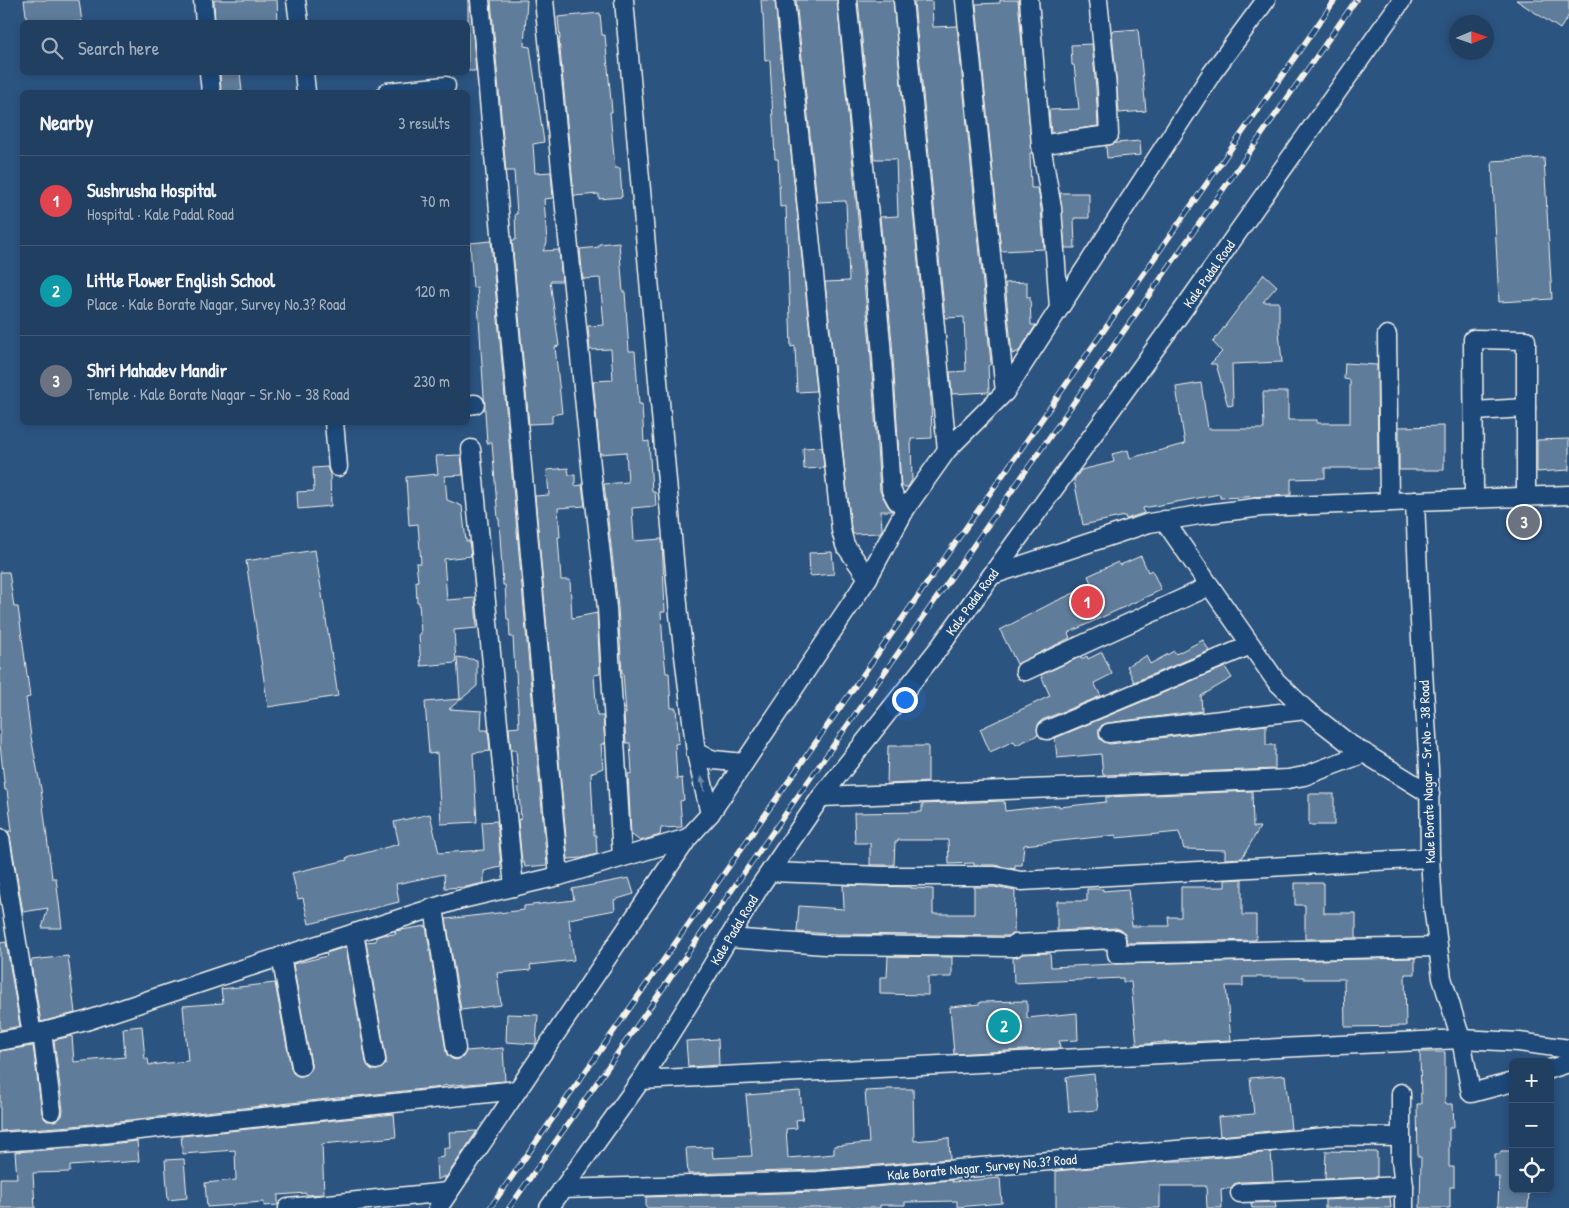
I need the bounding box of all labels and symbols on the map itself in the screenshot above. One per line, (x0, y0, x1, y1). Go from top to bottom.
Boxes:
north arrow (1449, 15, 1494, 60)
street label: Kale Padal Road (1178, 236, 1239, 311)
pin: 3 (1508, 503, 1540, 541)
street label: Kale Padal Road (941, 564, 1003, 639)
pin: 1 (1071, 583, 1103, 621)
street label: Kale Borate Nagar - Sr.No - 38 Road (1414, 680, 1440, 864)
your location (892, 687, 918, 713)
one-way arrow (699, 776, 707, 791)
street label: Kale Padal Road (705, 891, 762, 968)
pin: 2 (988, 1007, 1020, 1045)
street label: Kale Borate Nagar, Survey No.3? Road (886, 1149, 1078, 1185)

